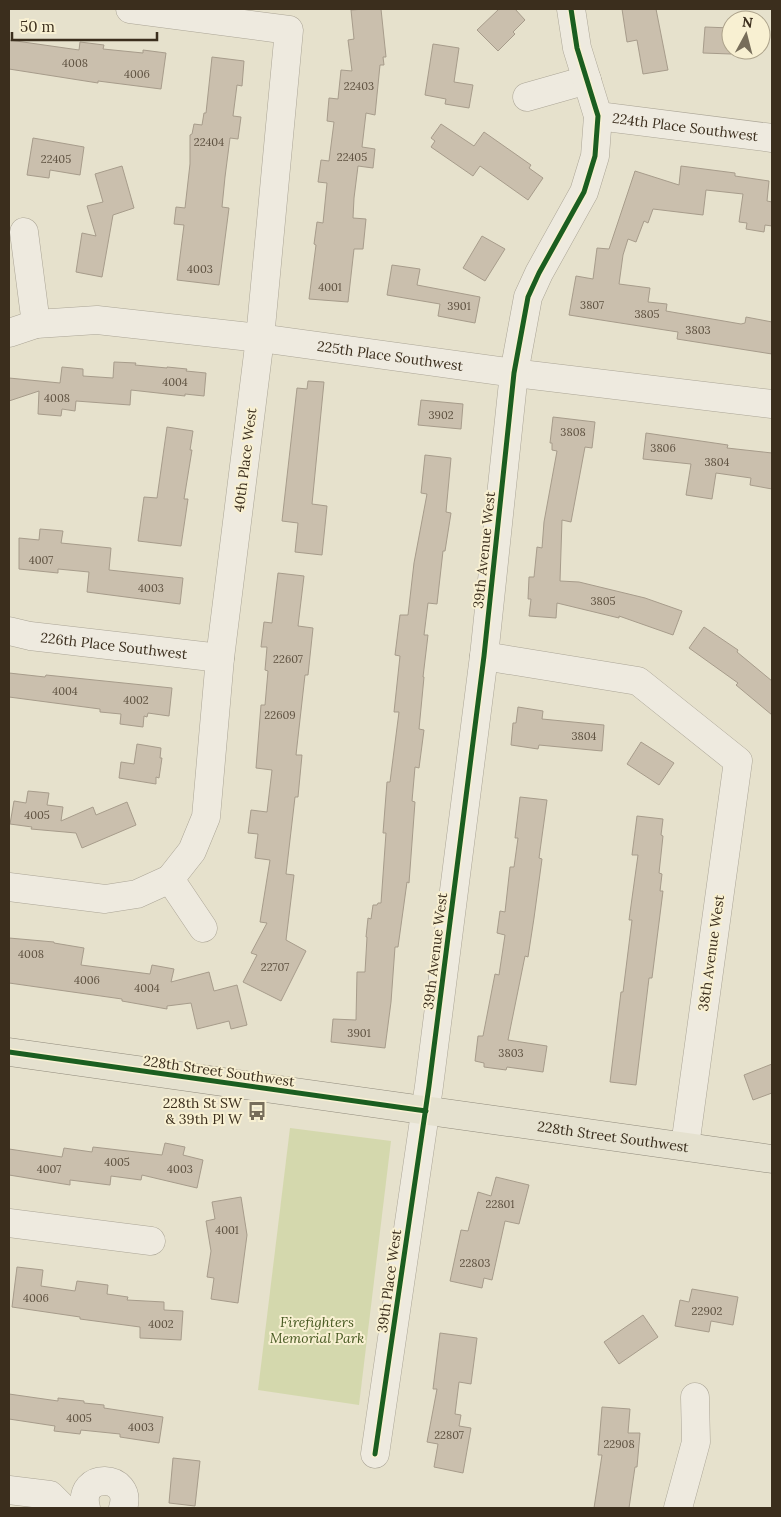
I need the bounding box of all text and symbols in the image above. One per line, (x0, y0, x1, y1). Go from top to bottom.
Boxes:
scale bar (12, 10, 158, 42)
north arrow (721, 10, 771, 60)
text: N (741, 13, 754, 32)
text: 50 m (20, 17, 55, 36)
house number: 4008 (62, 56, 88, 70)
house number: 4006 (124, 67, 150, 81)
house number: 22403 (344, 79, 374, 93)
street label: 224th Place Southwest (611, 109, 760, 145)
house number: 22404 (194, 135, 224, 149)
house number: 22405 (337, 150, 367, 164)
house number: 22405 (41, 152, 71, 166)
house number: 4003 (187, 262, 213, 276)
house number: 4001 (318, 280, 342, 294)
house number: 3807 (580, 298, 604, 312)
house number: 3901 (447, 299, 471, 313)
house number: 3805 (634, 307, 660, 321)
house number: 3803 (685, 323, 711, 337)
street label: 225th Place Southwest (316, 337, 465, 375)
house number: 4004 (162, 375, 188, 389)
house number: 4008 (44, 391, 70, 405)
street label: 40th Place West (230, 406, 260, 513)
house number: 3902 (428, 408, 454, 422)
house number: 3808 (560, 425, 586, 439)
house number: 3806 (650, 441, 676, 455)
house number: 3804 (704, 455, 730, 469)
street label: 39th Avenue West (469, 490, 499, 609)
house number: 4007 (29, 553, 53, 567)
house number: 4003 (138, 581, 164, 595)
house number: 3805 (590, 594, 616, 608)
street label: 226th Place Southwest (40, 628, 189, 663)
house number: 22607 (273, 652, 303, 666)
house number: 4004 (52, 684, 78, 698)
house number: 4002 (123, 693, 149, 707)
house number: 22609 (264, 708, 296, 722)
house number: 3804 (571, 729, 597, 743)
house number: 4005 (24, 808, 50, 822)
street label: 39th Avenue West (419, 891, 451, 1010)
street label: 38th Avenue West (694, 893, 728, 1012)
house number: 4008 (18, 947, 44, 961)
house number: 22707 (261, 960, 289, 974)
house number: 4006 (74, 973, 100, 987)
house number: 4004 (134, 981, 160, 995)
house number: 3901 (347, 1026, 371, 1040)
house number: 3803 (498, 1046, 524, 1060)
street label: 228th Street Southwest (142, 1051, 296, 1091)
place label: 228th St SW & 39th Pl W (163, 1094, 243, 1128)
bus stop icon: 228th St SW & 39th Pl W (246, 1100, 268, 1122)
street label: 228th Street Southwest (536, 1117, 691, 1156)
house number: 4005 (104, 1155, 130, 1169)
house number: 4007 (37, 1162, 61, 1176)
house number: 4003 (167, 1162, 193, 1176)
house number: 22801 (486, 1197, 514, 1211)
house number: 4001 (215, 1223, 239, 1237)
street label: 39th Place West (373, 1228, 405, 1334)
house number: 22803 (460, 1256, 490, 1270)
house number: 4006 (23, 1291, 49, 1305)
house number: 22902 (692, 1304, 723, 1318)
park label: Firefighters Memorial Park (270, 1313, 364, 1347)
house number: 4002 (148, 1317, 174, 1331)
house number: 4005 (66, 1411, 92, 1425)
house number: 4003 (128, 1420, 154, 1434)
house number: 22807 (434, 1428, 464, 1442)
house number: 22908 (603, 1437, 635, 1451)

